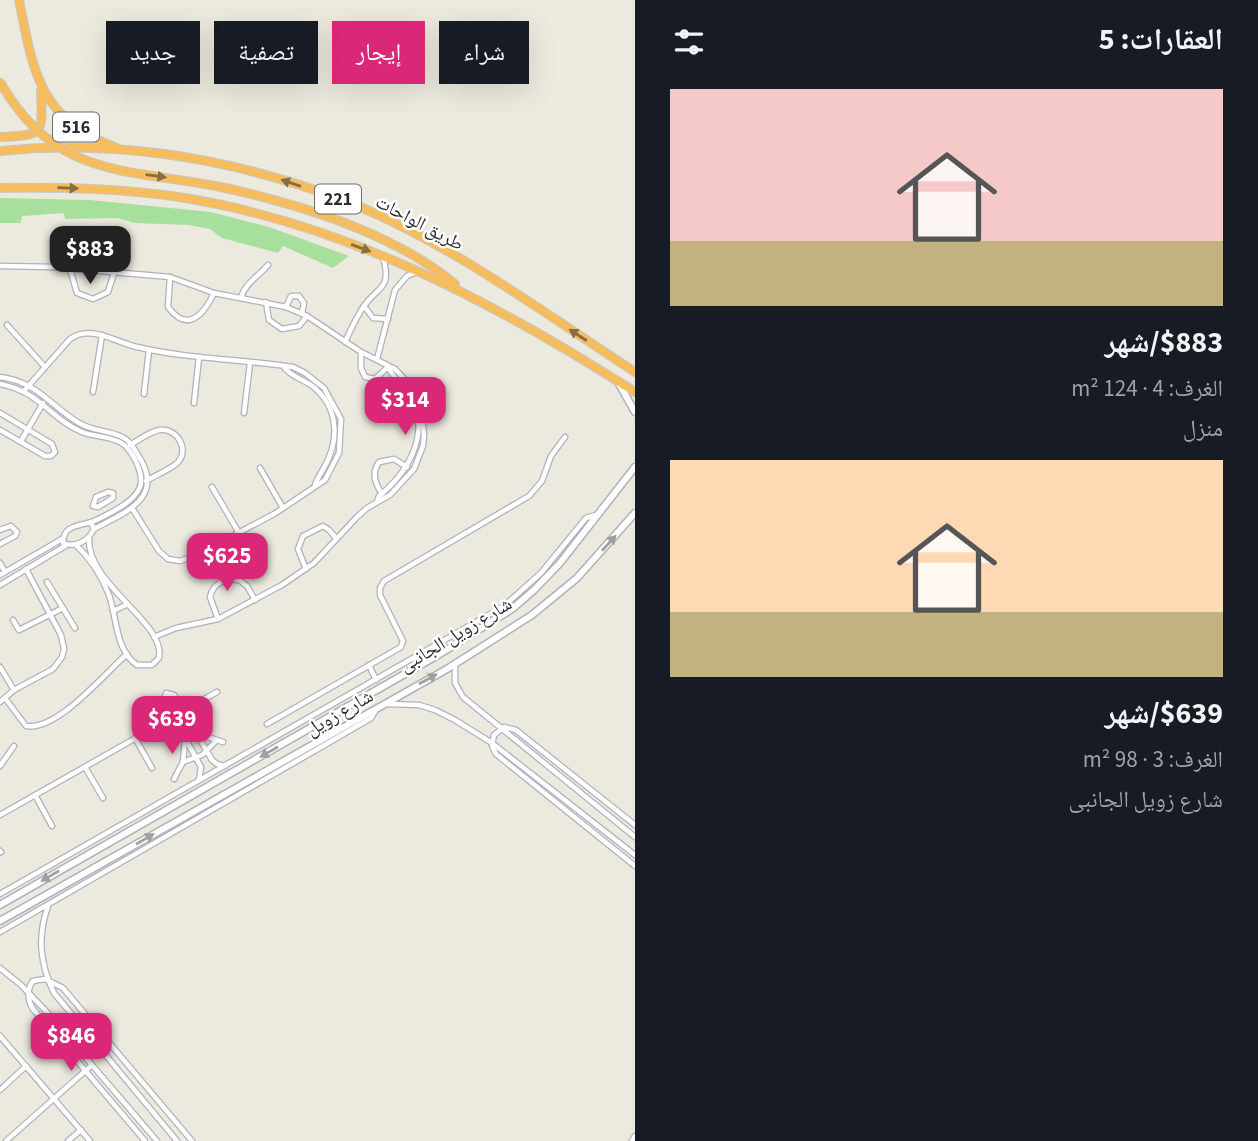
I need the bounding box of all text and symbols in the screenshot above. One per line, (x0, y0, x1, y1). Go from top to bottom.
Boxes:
text: العقارات: 5 (1099, 18, 1223, 61)
chip: جديد (106, 21, 200, 84)
chip: تصفية (214, 21, 318, 84)
chip: إيجار (332, 21, 425, 84)
chip: شراء (439, 21, 529, 84)
icon: filters (670, 23, 708, 61)
road number: 516 (53, 112, 99, 142)
icon: home (884, 134, 1010, 260)
one-way arrow (145, 171, 167, 182)
one-way arrow (281, 177, 302, 188)
one-way arrow (57, 183, 79, 194)
road number: 221 (315, 184, 361, 214)
street label: طريق الواحات (370, 189, 468, 258)
pin: $883 (49, 226, 131, 286)
text: $883 (66, 232, 114, 265)
one-way arrow (351, 243, 372, 254)
text: $883/شهر (1105, 321, 1223, 364)
one-way arrow (568, 328, 587, 341)
text: الغرف: 4 · 124 m² (1071, 372, 1223, 405)
pin: $314 (364, 378, 446, 437)
text: $314 (381, 383, 429, 416)
text: منزل (1183, 412, 1223, 445)
icon: home (884, 505, 1010, 631)
pin: $625 (186, 534, 268, 593)
one-way arrow (600, 535, 616, 552)
text: $625 (203, 539, 251, 572)
street label: شارع زويل الجانبى (394, 591, 517, 680)
one-way arrow (418, 673, 438, 685)
street label: شارع زويل (301, 683, 379, 743)
text: $639/شهر (1105, 692, 1223, 735)
pin: $639 (131, 696, 213, 756)
text: $639 (148, 702, 196, 735)
text: الغرف: 3 · 98 m² (1083, 743, 1223, 776)
one-way arrow (259, 746, 279, 758)
text: شارع زويل الجانبى (1069, 783, 1223, 816)
one-way arrow (135, 833, 154, 846)
one-way arrow (40, 870, 60, 882)
pin: $846 (30, 1014, 112, 1073)
text: $846 (47, 1019, 95, 1052)

